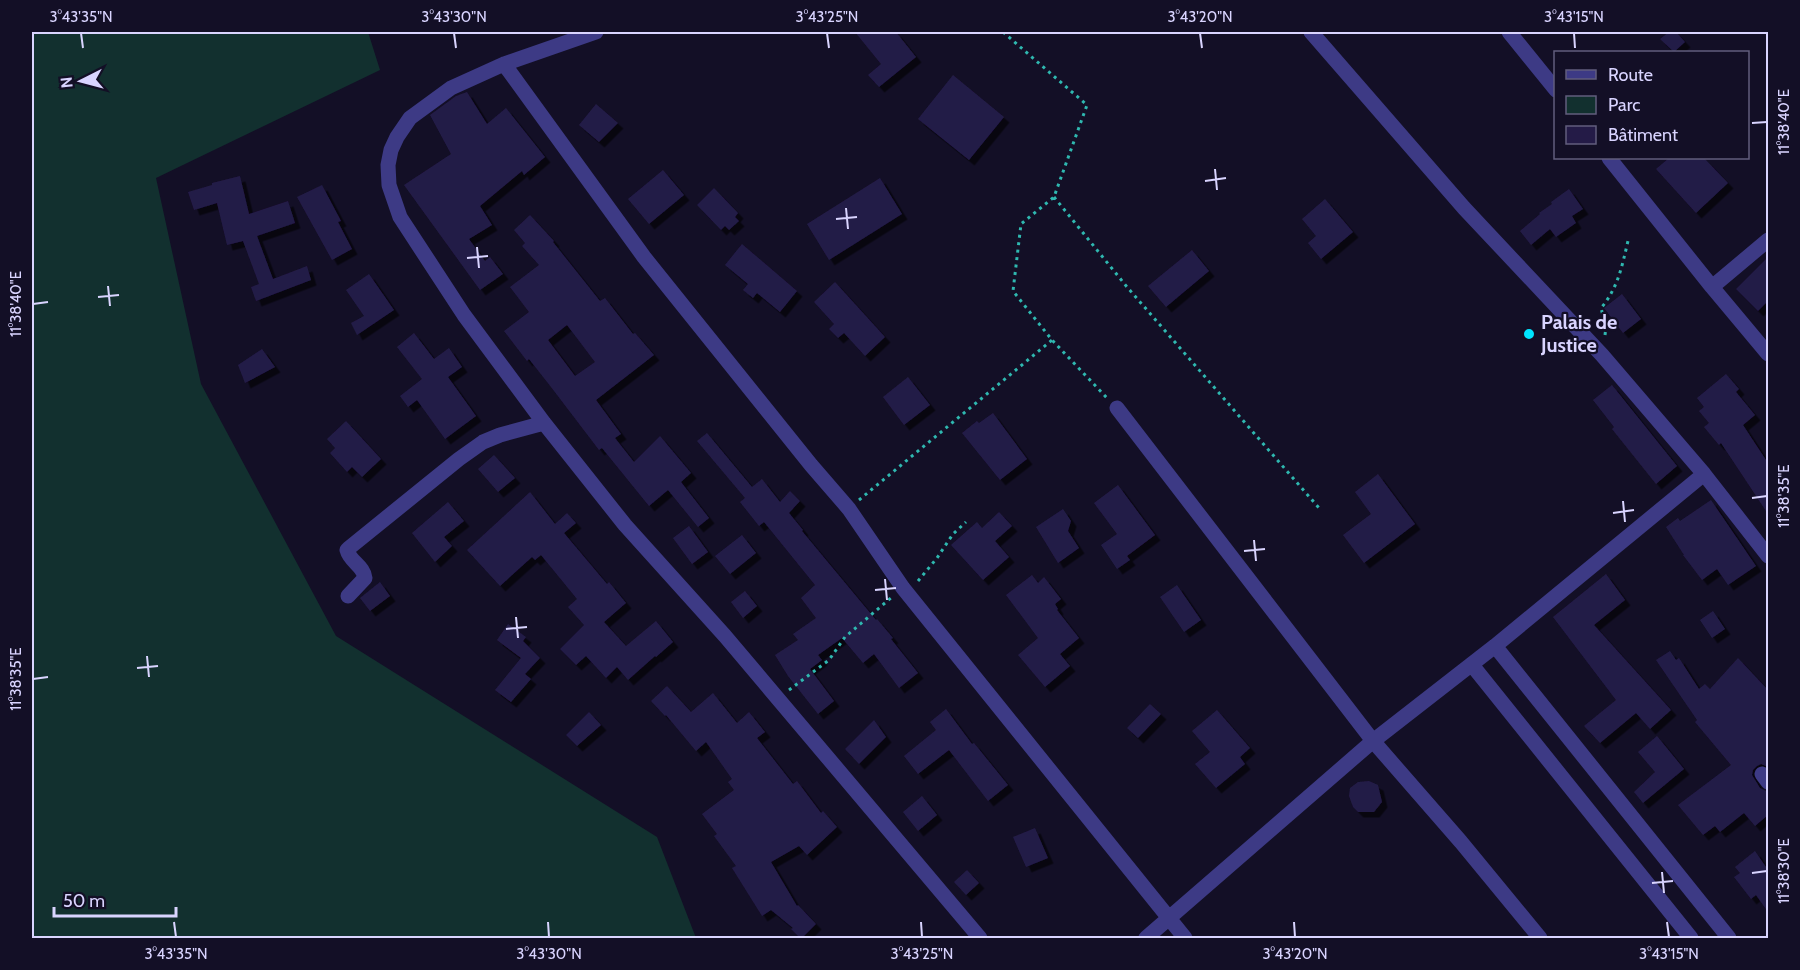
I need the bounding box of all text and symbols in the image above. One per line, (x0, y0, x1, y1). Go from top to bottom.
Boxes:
text: 3°43'35"N (49, 8, 113, 26)
text: 3°43'30"N (421, 8, 487, 26)
text: 3°43'25"N (796, 8, 858, 26)
text: 3°43'20"N (1167, 8, 1233, 26)
text: 3°43'15"N (1544, 8, 1604, 26)
north arrow (51, 51, 111, 111)
legend (1554, 51, 1749, 159)
text: Route (1608, 64, 1653, 86)
text: N (57, 76, 77, 89)
text: 11°38'40"E (1775, 89, 1793, 155)
text: Parc (1608, 94, 1640, 116)
text: Bâtiment (1608, 124, 1678, 146)
text: 11°38'40"E (7, 271, 25, 337)
place label: Palais de Justice (1540, 310, 1617, 357)
marker: Palais de Justice (1522, 327, 1536, 341)
text: 11°38'35"E (1775, 464, 1793, 528)
text: 11°38'35"E (7, 647, 25, 711)
text: 11°38'30"E (1775, 838, 1793, 904)
scale bar (54, 880, 176, 918)
text: 50 m (63, 890, 105, 912)
text: 3°43'35"N (144, 945, 208, 963)
text: 3°43'30"N (516, 945, 582, 963)
text: 3°43'25"N (891, 945, 953, 963)
text: 3°43'20"N (1262, 945, 1328, 963)
text: 3°43'15"N (1639, 945, 1699, 963)

